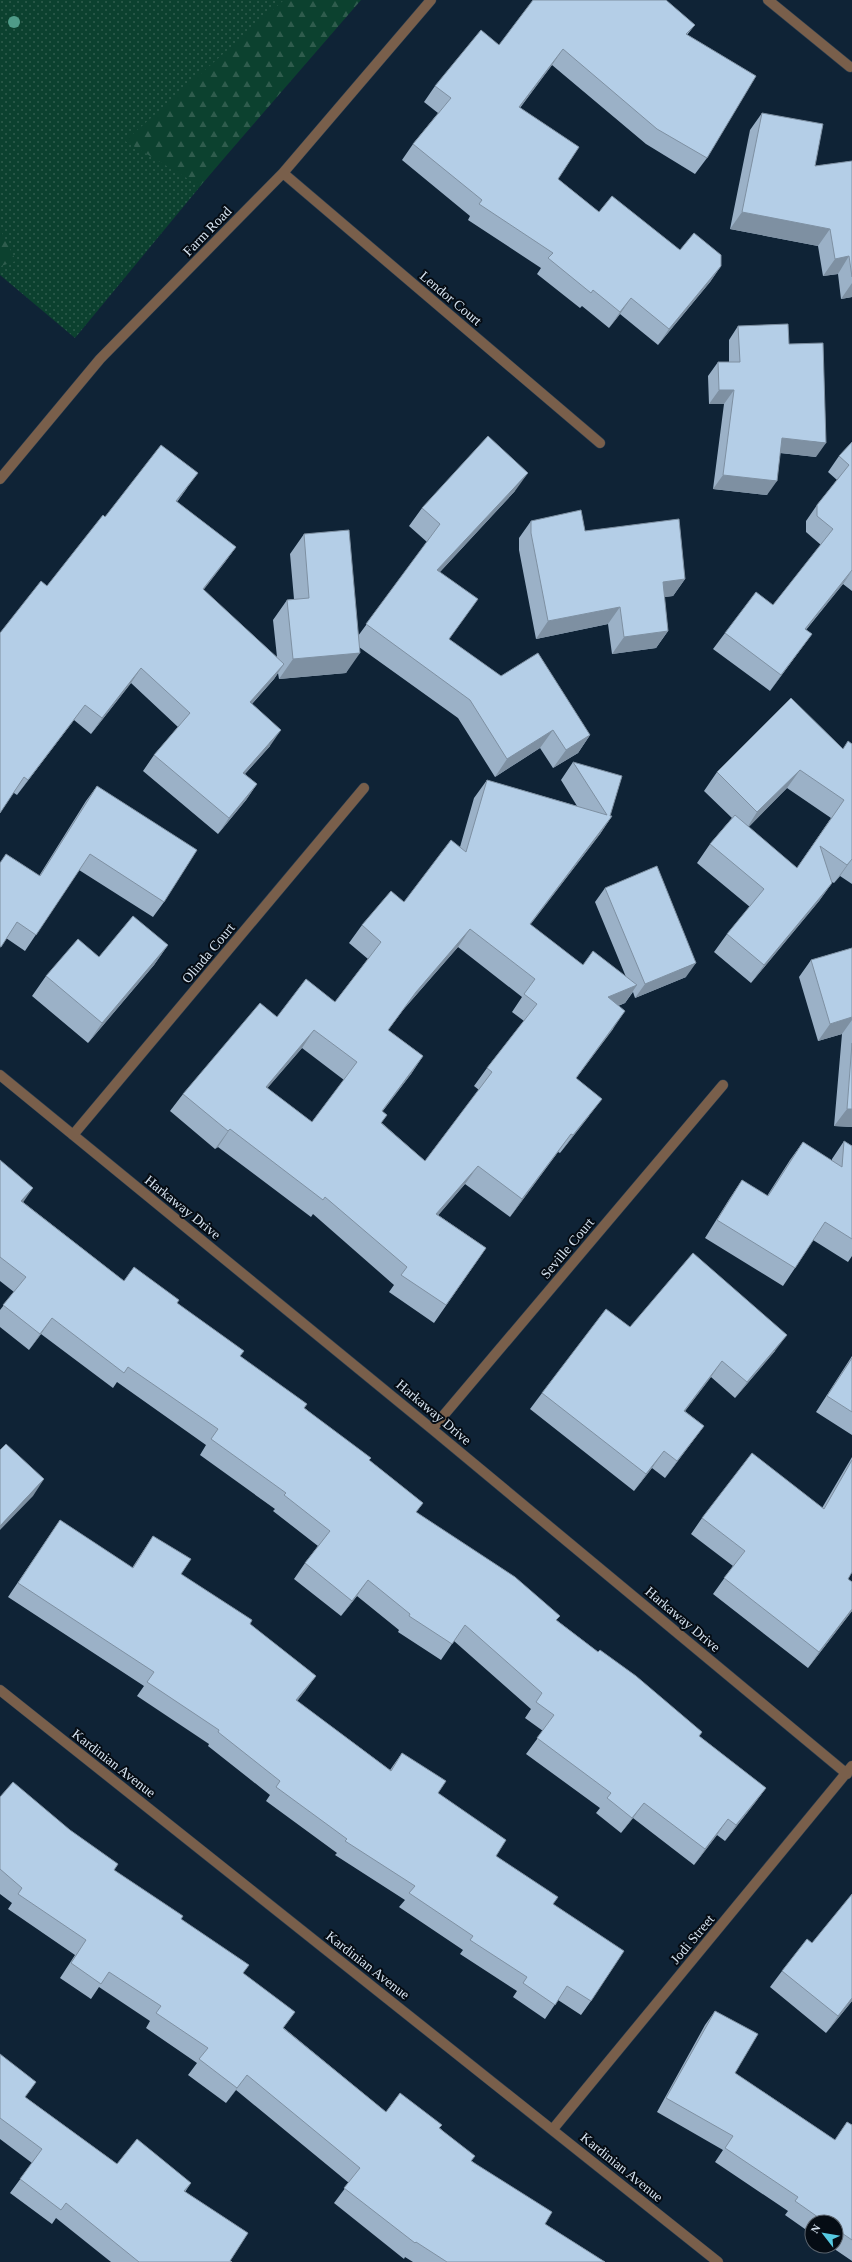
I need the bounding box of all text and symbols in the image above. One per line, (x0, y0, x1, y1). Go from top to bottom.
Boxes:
street label: Farm Road (180, 204, 235, 259)
street label: Lendor Court (417, 268, 485, 329)
street label: Olinda Court (179, 920, 238, 986)
street label: Harkaway Drive (142, 1172, 224, 1242)
street label: Seville Court (538, 1215, 597, 1282)
street label: Harkaway Drive (393, 1377, 474, 1448)
street label: Harkaway Drive (642, 1584, 723, 1655)
street label: Kardinian Avenue (69, 1726, 158, 1800)
street label: Jodi Street (668, 1912, 717, 1967)
street label: Kardinian Avenue (323, 1928, 412, 2002)
street label: Kardinian Avenue (578, 2130, 666, 2205)
north arrow (804, 2214, 844, 2254)
text: N (808, 2222, 823, 2235)

